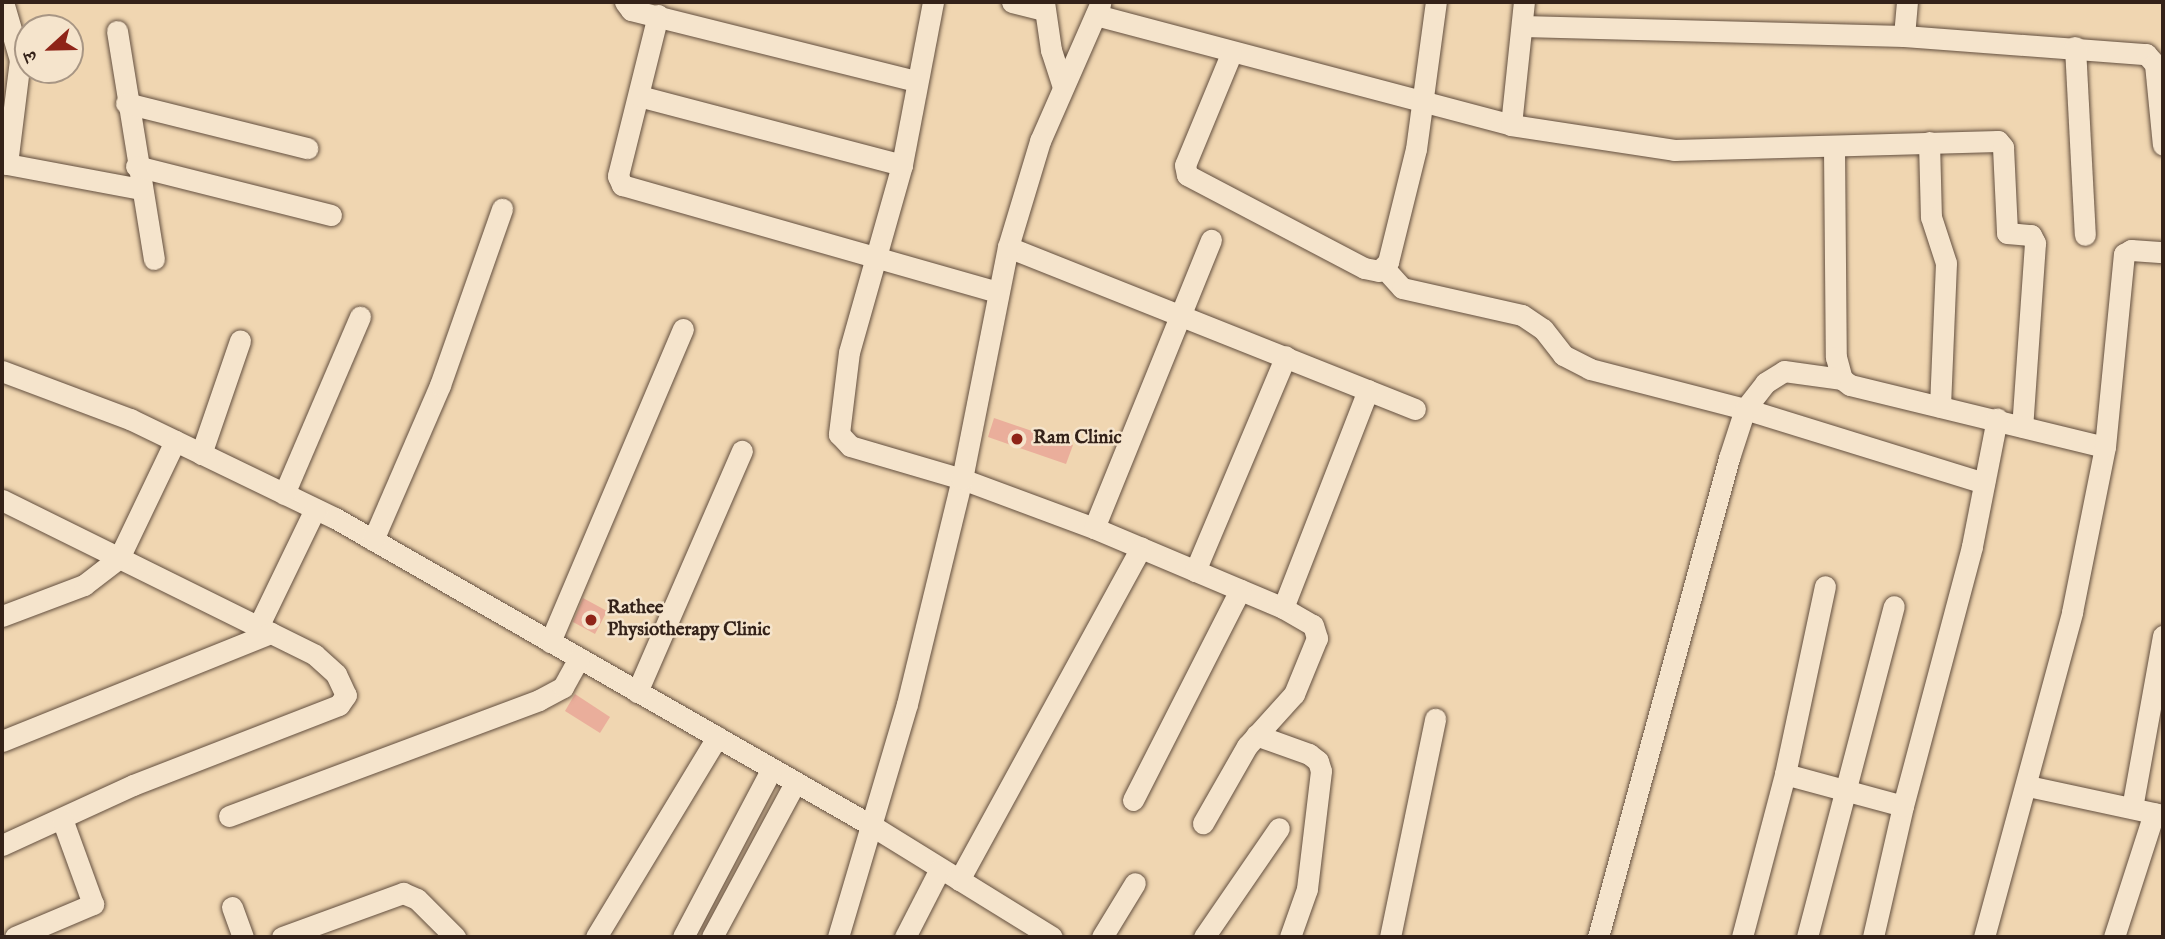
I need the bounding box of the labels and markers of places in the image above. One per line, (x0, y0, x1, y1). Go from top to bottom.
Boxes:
place label: Ram Clinic (1033, 428, 1122, 450)
marker: Ram Clinic (1007, 429, 1027, 449)
place label: Rathee Physiotherapy Clinic (607, 598, 770, 642)
marker: Rathee Physiotherapy Clinic (581, 610, 601, 630)

